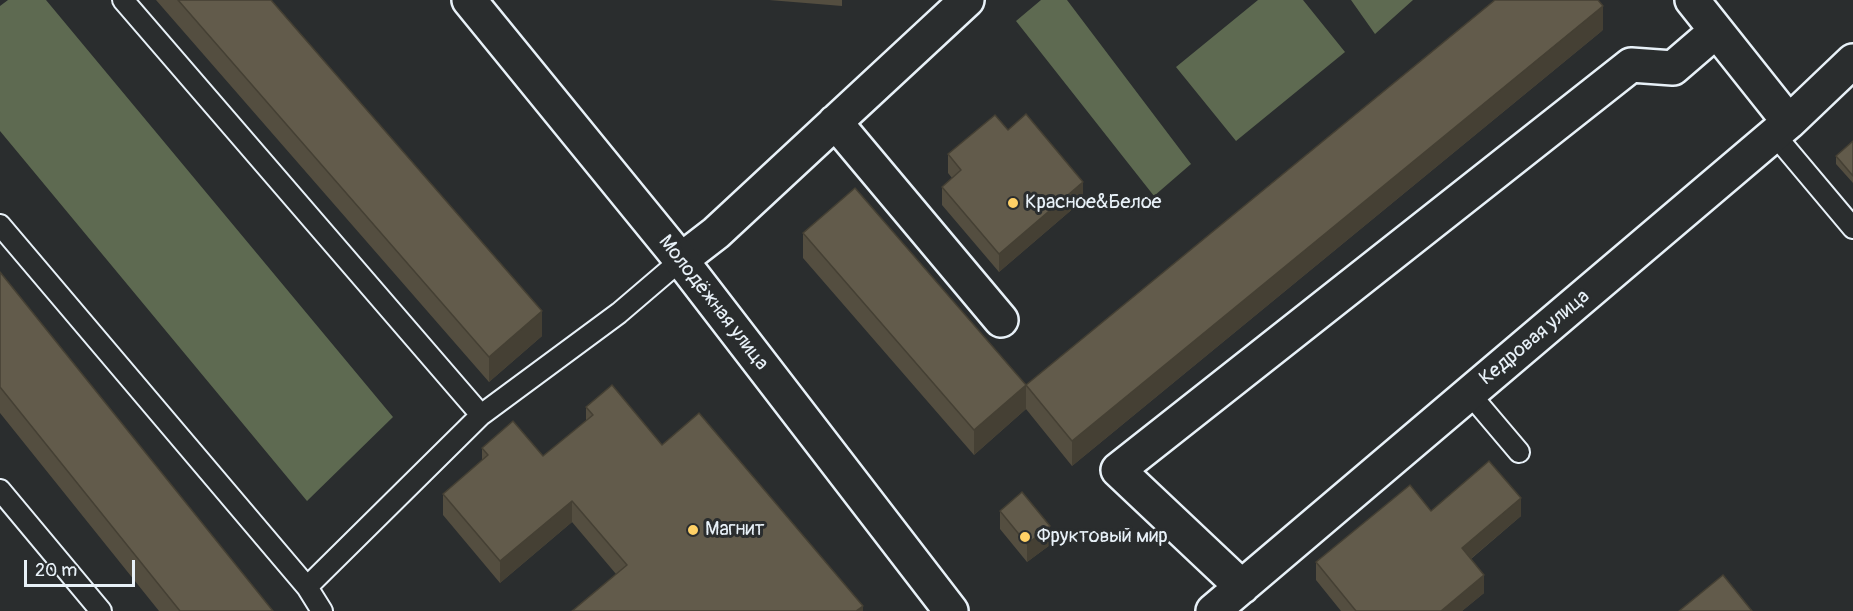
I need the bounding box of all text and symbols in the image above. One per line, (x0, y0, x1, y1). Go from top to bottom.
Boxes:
place label: Красное&Белое (1025, 191, 1161, 215)
marker: Красное&Белое (1006, 196, 1020, 210)
street label: Молодёжная улица (653, 231, 773, 375)
street label: Кедровая улица (1475, 285, 1595, 391)
place label: Магнит (705, 518, 764, 542)
marker: Магнит (686, 523, 700, 537)
place label: Фруктовый мир (1037, 525, 1168, 549)
marker: Фруктовый мир (1018, 530, 1032, 544)
scale bar (27, 548, 138, 586)
text: 20 m (35, 559, 77, 582)

